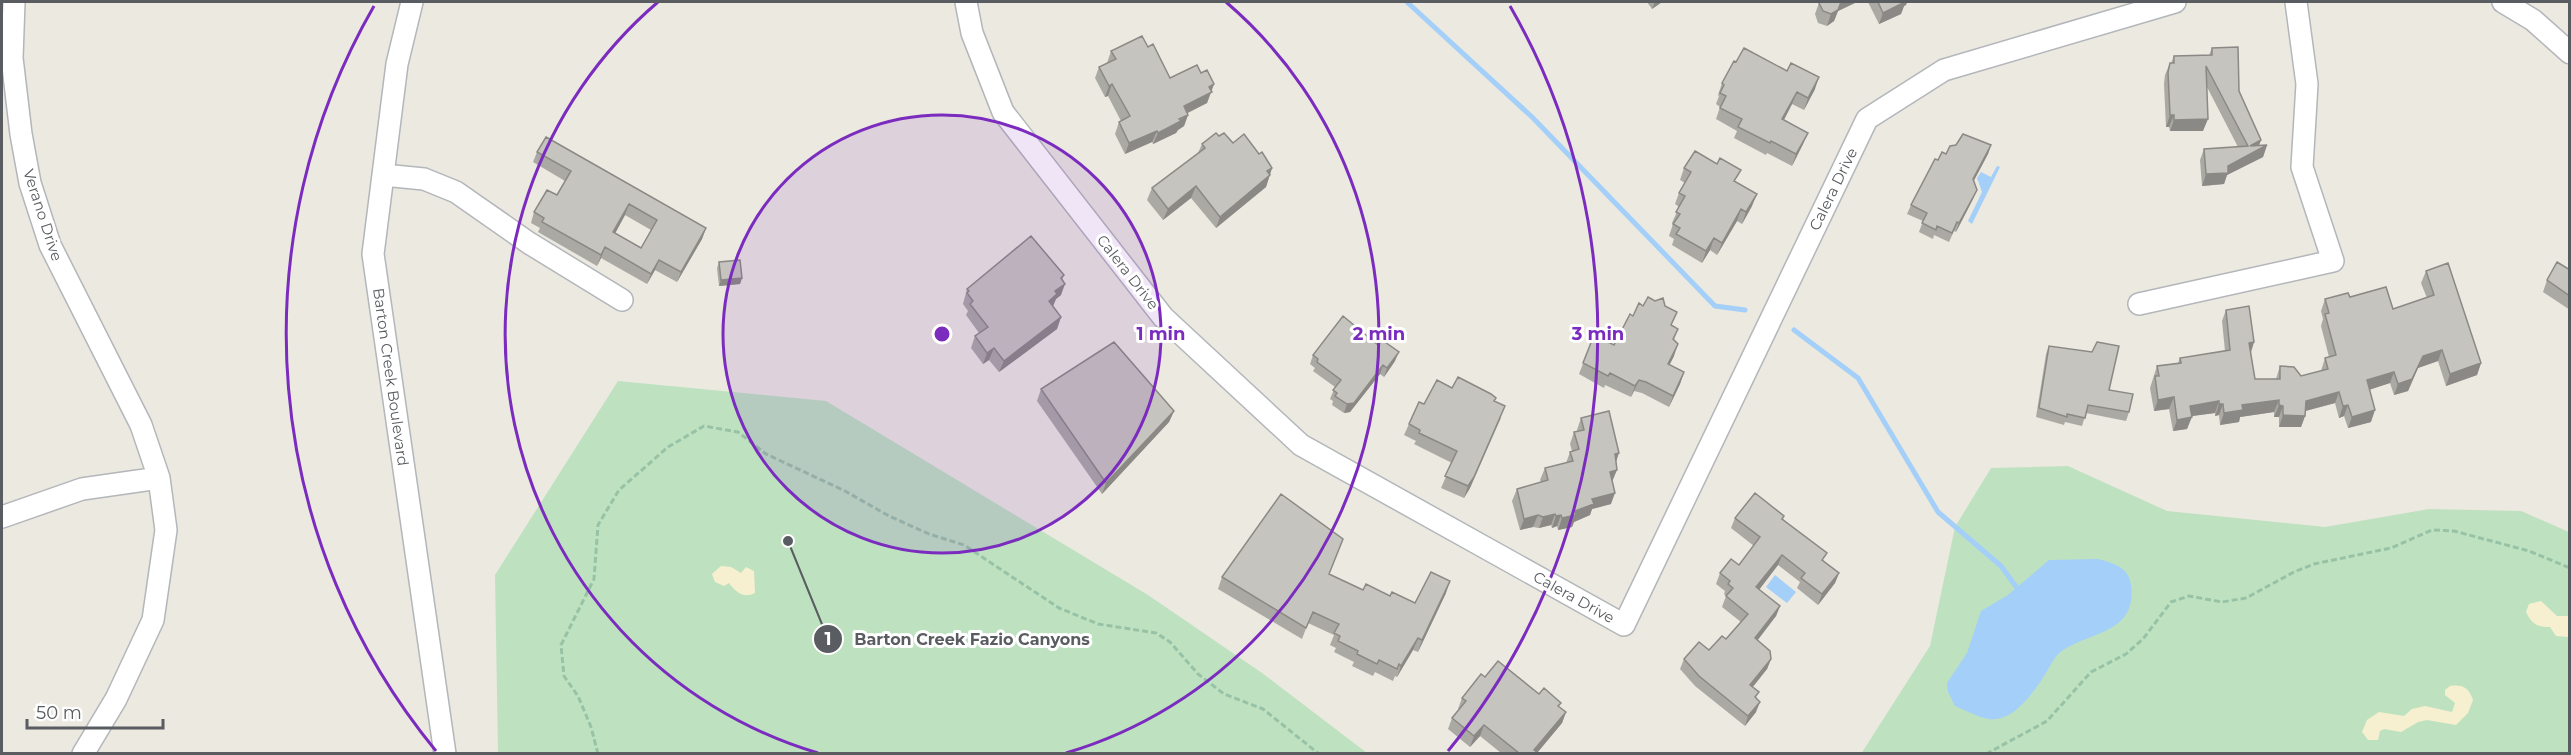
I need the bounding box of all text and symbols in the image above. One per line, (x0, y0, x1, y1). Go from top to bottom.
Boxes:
street label: Calera Drive (1805, 144, 1861, 234)
street label: Verano Drive (19, 167, 67, 263)
street label: Calera Drive (1093, 231, 1163, 313)
street label: Barton Creek Boulevard (369, 287, 413, 467)
text: 1 min (1137, 323, 1185, 345)
text: 2 min (1353, 323, 1405, 345)
text: 3 min (1571, 323, 1624, 345)
centre of rings (932, 324, 952, 344)
street label: Calera Drive (1530, 567, 1618, 627)
callout: Barton Creek Fazio Canyons (813, 622, 1102, 656)
text: 1 (824, 628, 832, 650)
text: Barton Creek Fazio Canyons (854, 630, 1090, 649)
scale bar (27, 692, 164, 730)
text: 50 m (36, 702, 82, 724)

